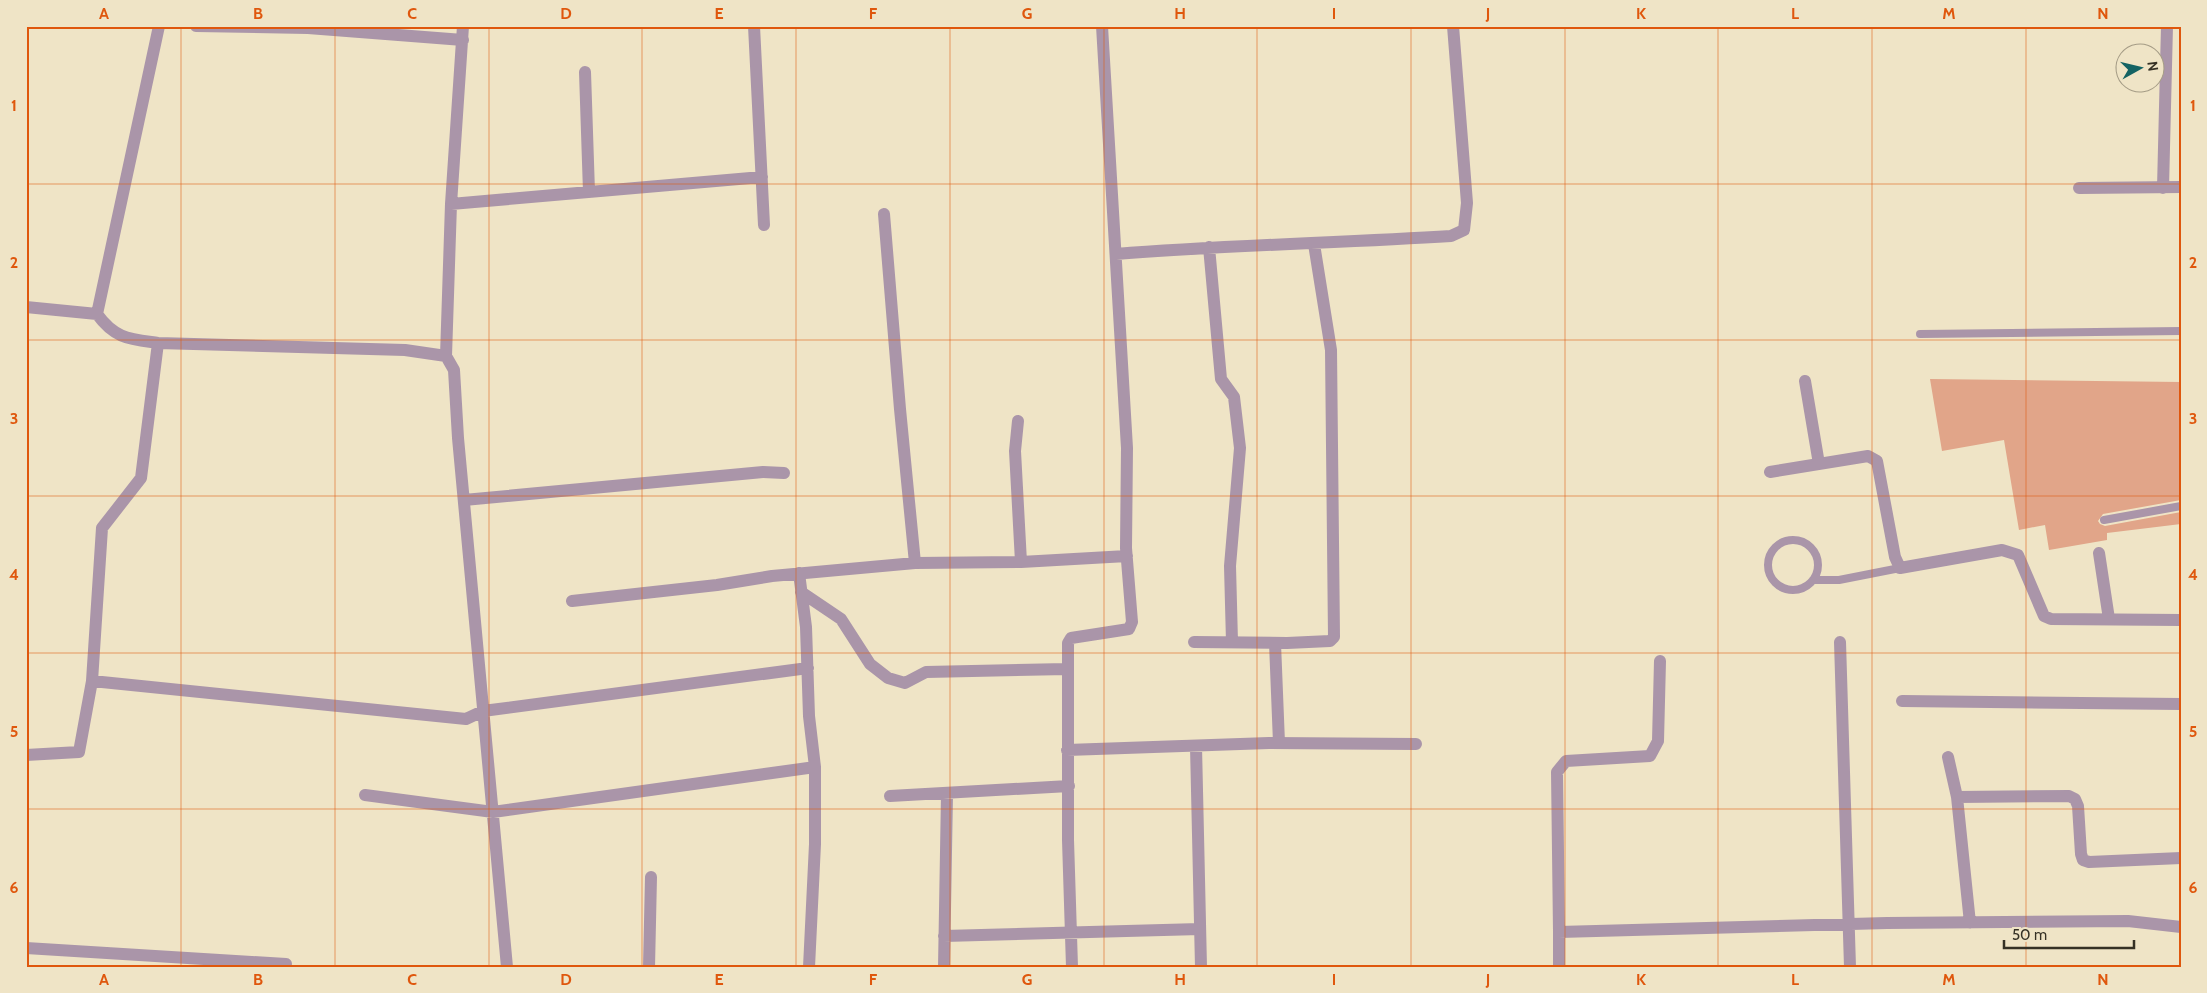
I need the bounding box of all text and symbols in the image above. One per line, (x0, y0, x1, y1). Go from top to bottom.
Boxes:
text: A (99, 4, 109, 23)
text: B (253, 4, 263, 23)
text: C (407, 4, 417, 23)
text: D (560, 4, 572, 23)
text: E (714, 4, 724, 23)
text: F (869, 4, 878, 23)
text: G (1022, 4, 1032, 23)
text: H (1174, 4, 1186, 23)
text: I (1332, 4, 1336, 23)
text: J (1485, 4, 1490, 23)
text: K (1636, 4, 1646, 23)
text: L (1791, 4, 1799, 23)
text: M (1942, 4, 1956, 23)
text: N (2097, 4, 2109, 23)
north arrow (2114, 42, 2164, 92)
text: N (2143, 60, 2162, 72)
text: 1 (11, 96, 17, 115)
text: 1 (2190, 96, 2196, 115)
text: 2 (10, 253, 18, 272)
text: 2 (2189, 253, 2197, 272)
text: 3 (10, 409, 18, 428)
text: 3 (2189, 409, 2197, 428)
text: 4 (9, 565, 19, 584)
text: 4 (2188, 565, 2198, 584)
text: 5 (10, 722, 18, 741)
text: 5 (2189, 722, 2197, 741)
text: 6 (10, 878, 19, 897)
text: 6 (2189, 878, 2198, 897)
scale bar (2004, 918, 2134, 950)
text: 50 m (2012, 926, 2047, 944)
text: A (99, 970, 109, 989)
text: B (253, 970, 263, 989)
text: C (407, 970, 417, 989)
text: D (560, 970, 572, 989)
text: E (714, 970, 724, 989)
text: F (869, 970, 878, 989)
text: G (1022, 970, 1032, 989)
text: H (1174, 970, 1186, 989)
text: I (1332, 970, 1336, 989)
text: J (1485, 970, 1490, 989)
text: K (1636, 970, 1646, 989)
text: L (1791, 970, 1799, 989)
text: M (1942, 970, 1956, 989)
text: N (2097, 970, 2109, 989)

